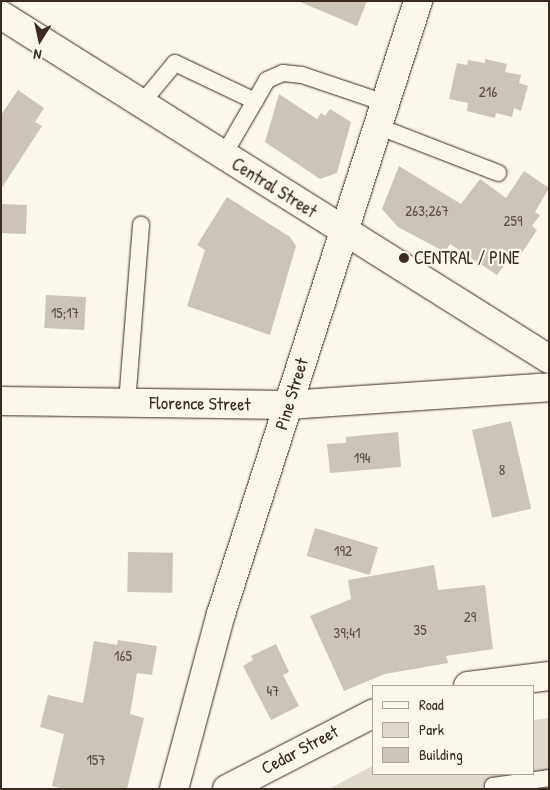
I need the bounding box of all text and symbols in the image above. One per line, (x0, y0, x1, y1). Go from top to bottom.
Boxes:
north arrow (15, 15, 65, 65)
text: N (32, 45, 43, 65)
house number: 216 (479, 83, 497, 101)
street label: Central Street (227, 153, 321, 223)
house number: 263;267 (405, 202, 449, 220)
house number: 259 (504, 212, 522, 230)
place label: CENTRAL / PINE (414, 247, 520, 269)
marker: CENTRAL / PINE (398, 252, 410, 264)
house number: 15;17 (51, 304, 79, 322)
street label: Pine Street (271, 355, 313, 433)
street label: Florence Street (149, 392, 251, 416)
house number: 194 (354, 449, 370, 467)
house number: 8 (499, 461, 505, 479)
house number: 192 (334, 542, 352, 560)
house number: 29 (464, 608, 476, 626)
house number: 35 (413, 621, 427, 639)
house number: 39;41 (334, 624, 360, 642)
house number: 165 (114, 647, 132, 665)
house number: 47 (266, 682, 280, 700)
legend (372, 685, 535, 775)
text: Road (419, 694, 444, 715)
text: Park (419, 719, 444, 740)
street label: Cedar Street (258, 721, 342, 779)
text: Building (419, 744, 463, 765)
house number: 157 (86, 751, 106, 769)

